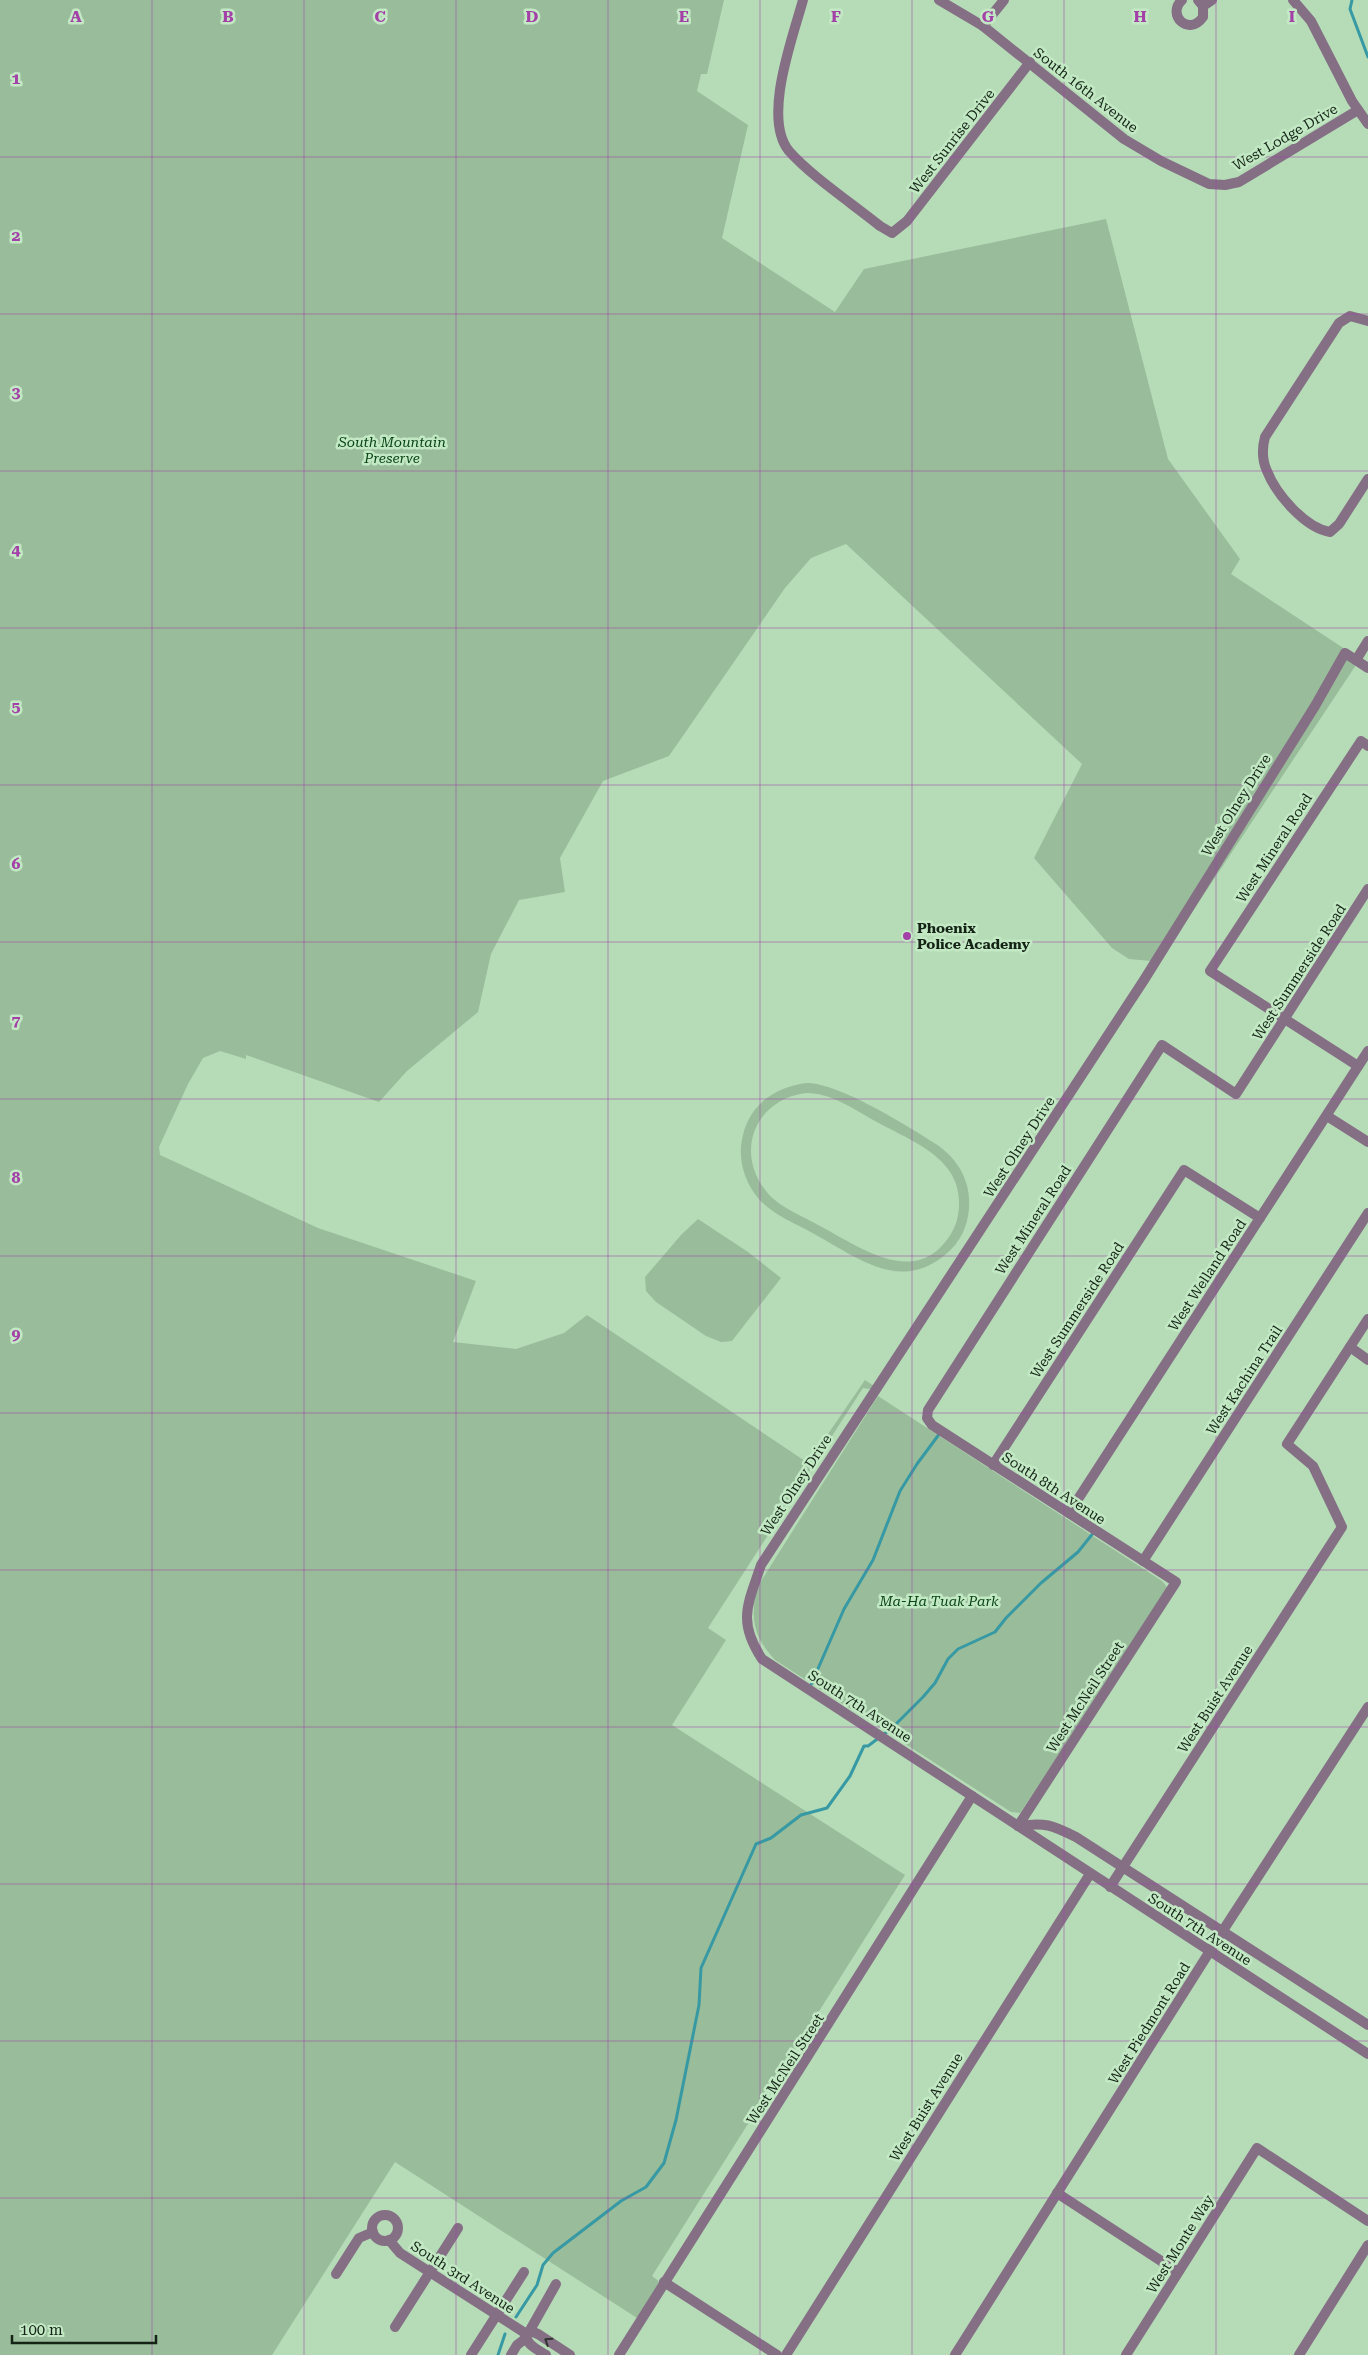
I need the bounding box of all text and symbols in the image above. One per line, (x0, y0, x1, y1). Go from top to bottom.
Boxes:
text: A (70, 7, 82, 26)
text: B (222, 7, 234, 26)
text: C (374, 7, 386, 26)
text: D (526, 7, 539, 26)
text: E (679, 7, 689, 26)
text: F (831, 7, 841, 26)
text: G (982, 7, 995, 26)
text: H (1133, 7, 1147, 26)
text: I (1289, 7, 1295, 26)
street label: South 16th Avenue (1031, 44, 1142, 136)
text: 1 (12, 69, 21, 88)
street label: West Sunrise Drive (906, 85, 998, 196)
street label: West Lodge Drive (1230, 100, 1341, 174)
text: 2 (12, 226, 21, 245)
text: 3 (12, 383, 21, 402)
park label: South Mountain Preserve (337, 434, 446, 466)
text: 4 (12, 540, 21, 559)
text: 5 (12, 697, 21, 716)
street label: West Olney Drive (1198, 751, 1274, 859)
street label: West Mineral Road (1233, 790, 1315, 905)
text: 6 (12, 854, 21, 873)
street label: West Summerside Road (1249, 901, 1349, 1043)
place label: Phoenix Police Academy (917, 920, 1031, 952)
marker: Phoenix Police Academy (901, 930, 913, 942)
text: 7 (12, 1011, 21, 1030)
street label: West Olney Drive (980, 1093, 1058, 1200)
street label: West Mineral Road (992, 1162, 1074, 1277)
text: 8 (12, 1168, 21, 1187)
street label: West Welland Road (1165, 1216, 1249, 1334)
street label: West Summerside Road (1027, 1239, 1127, 1381)
street label: West Kachina Trail (1203, 1322, 1286, 1438)
text: 9 (12, 1325, 21, 1344)
street label: West Olney Drive (757, 1431, 835, 1538)
street label: South 8th Avenue (999, 1449, 1109, 1528)
park label: Ma-Ha Tuak Park (878, 1593, 999, 1609)
street label: West McNeil Street (1043, 1639, 1127, 1755)
street label: West Buist Avenue (1174, 1642, 1256, 1756)
street label: South 7th Avenue (805, 1667, 915, 1746)
street label: South 7th Avenue (1145, 1890, 1255, 1969)
street label: West Piedmont Road (1105, 1959, 1193, 2087)
street label: West McNeil Street (743, 2011, 827, 2127)
street label: West Buist Avenue (886, 2050, 966, 2164)
street label: West Monte Way (1143, 2191, 1217, 2296)
street label: South 3rd Avenue (408, 2238, 518, 2317)
scale bar (12, 2312, 156, 2344)
text: 100 m (20, 2321, 63, 2339)
one-way arrow (545, 2338, 554, 2347)

